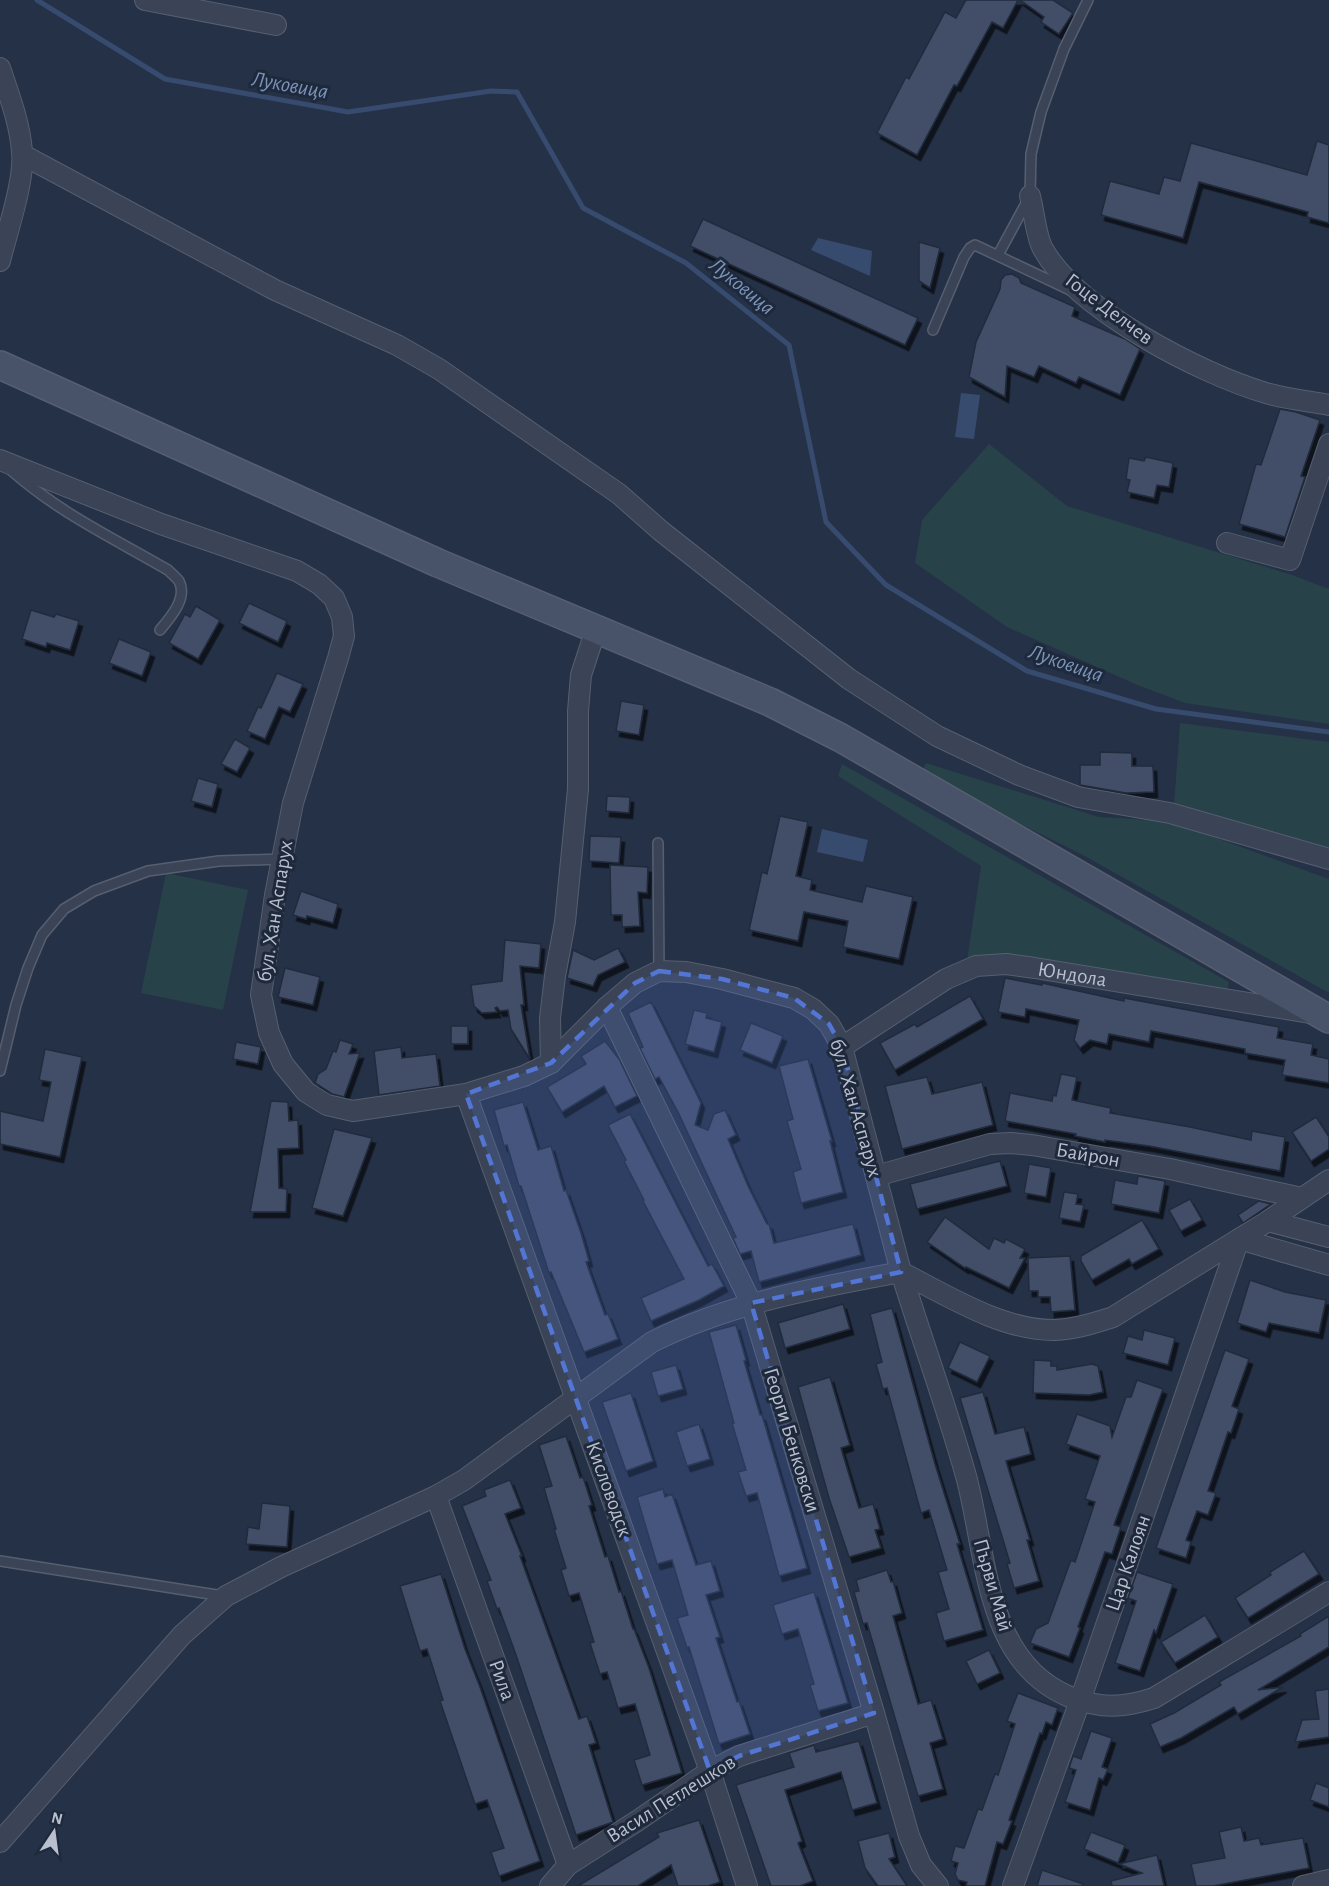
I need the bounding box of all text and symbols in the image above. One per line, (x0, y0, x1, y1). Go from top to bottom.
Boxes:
water label: Луковица (249, 67, 330, 103)
water label: Луковица (704, 253, 779, 319)
street label: Гоце Делчев (1061, 269, 1157, 349)
water label: Луковица (1025, 640, 1106, 686)
street label: бул. Хан Аспарух (253, 839, 297, 983)
street label: Юндола (1036, 958, 1109, 990)
street label: бул. Хан Аспарух (826, 1037, 886, 1179)
street label: Байрон (1054, 1139, 1122, 1171)
street label: Георги Бенковски (760, 1365, 824, 1515)
street label: Кисловодск (582, 1439, 636, 1540)
street label: Цар Калоян (1102, 1512, 1154, 1614)
street label: Първи Май (970, 1536, 1016, 1634)
street label: Рила (485, 1657, 519, 1703)
street label: Васил Петлешков (603, 1751, 739, 1847)
north arrow (24, 1802, 84, 1862)
text: N (50, 1809, 64, 1827)

